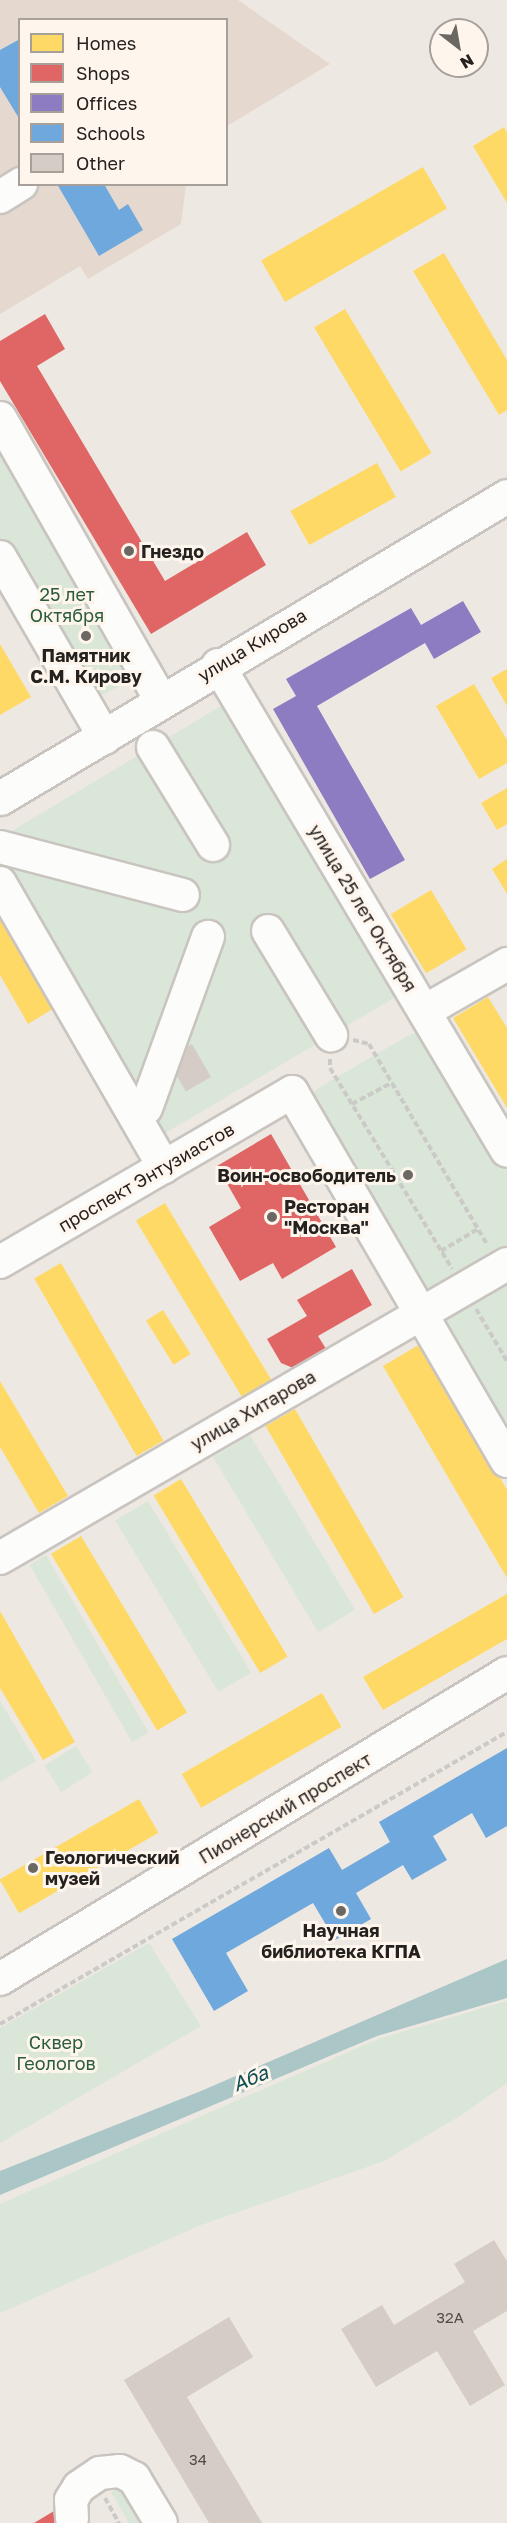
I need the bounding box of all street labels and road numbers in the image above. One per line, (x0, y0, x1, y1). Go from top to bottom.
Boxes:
street label: улица Кирова (194, 604, 310, 686)
street label: улица 25 лет Октября (304, 820, 422, 996)
street label: проспект Энтузиастов (54, 1118, 238, 1236)
street label: улица Хитарова (187, 1365, 319, 1455)
street label: Пионерский проспект (195, 1748, 375, 1868)

